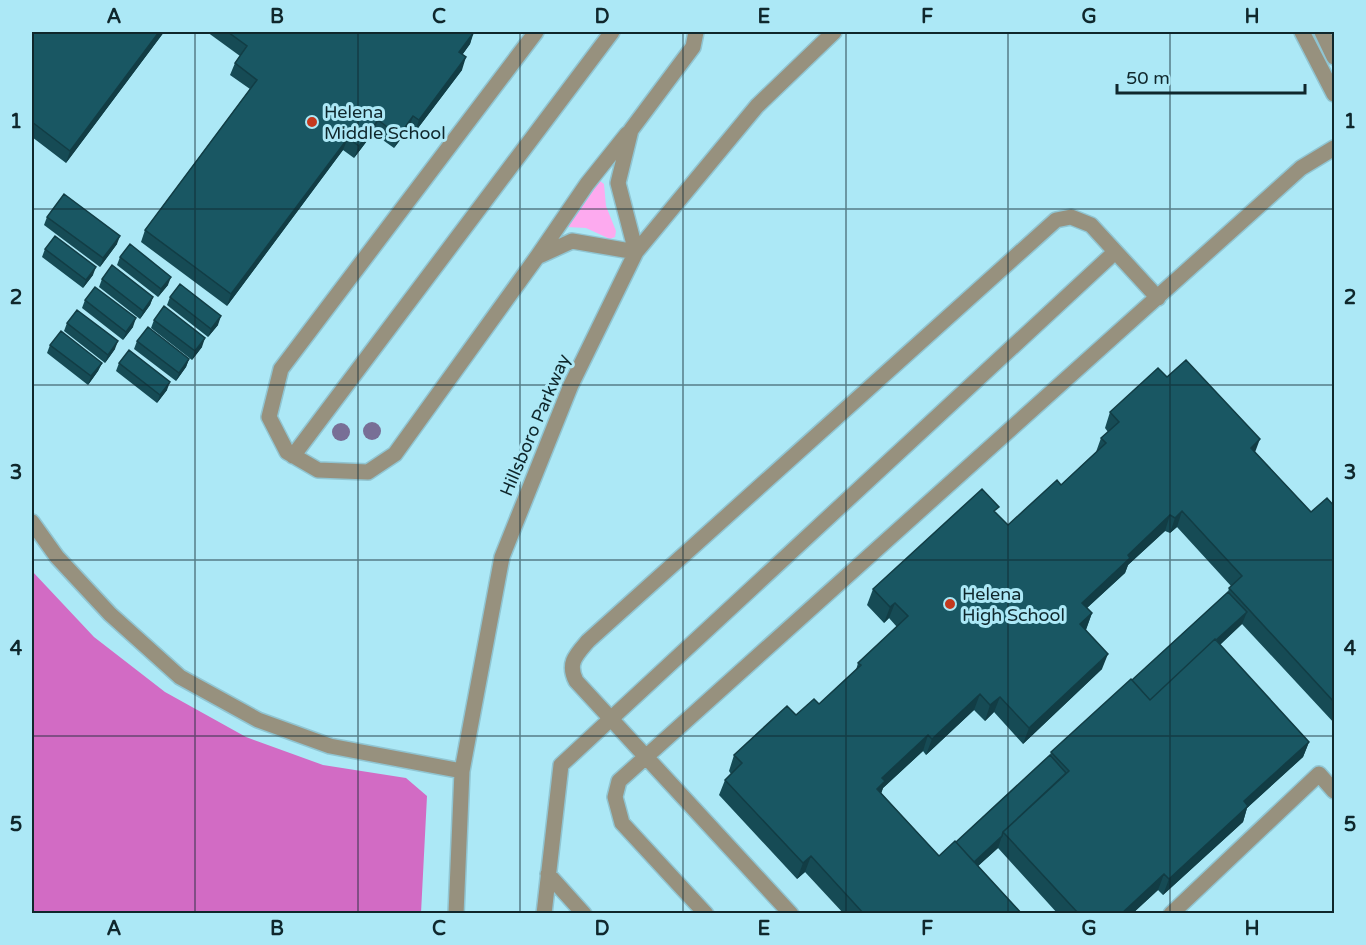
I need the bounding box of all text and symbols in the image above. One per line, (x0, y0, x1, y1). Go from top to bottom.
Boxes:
text: A (107, 5, 122, 29)
text: B (270, 5, 284, 29)
text: C (432, 5, 446, 29)
text: D (594, 5, 610, 29)
text: E (758, 5, 771, 29)
text: F (921, 5, 933, 29)
text: G (1081, 5, 1097, 29)
text: H (1244, 5, 1260, 29)
scale bar (1117, 57, 1304, 95)
text: 50 m (1126, 67, 1170, 89)
place label: Helena Middle School (324, 101, 446, 144)
text: 1 (10, 110, 22, 134)
text: 1 (1344, 110, 1356, 134)
marker: Helena Middle School (305, 115, 319, 129)
text: 2 (10, 286, 22, 310)
text: 2 (1344, 286, 1356, 310)
street label: Hillsboro Parkway (495, 350, 575, 499)
text: 3 (10, 461, 22, 485)
text: 3 (1344, 461, 1356, 485)
place label: Helena High School (962, 583, 1065, 626)
marker: Helena High School (943, 597, 957, 611)
text: 4 (10, 637, 23, 661)
text: 4 (1344, 637, 1357, 661)
text: 5 (10, 813, 22, 837)
text: 5 (1344, 813, 1356, 837)
text: A (107, 917, 122, 941)
text: B (270, 917, 284, 941)
text: C (432, 917, 446, 941)
text: D (594, 917, 610, 941)
text: E (758, 917, 771, 941)
text: F (921, 917, 933, 941)
text: G (1081, 917, 1097, 941)
text: H (1244, 917, 1260, 941)

